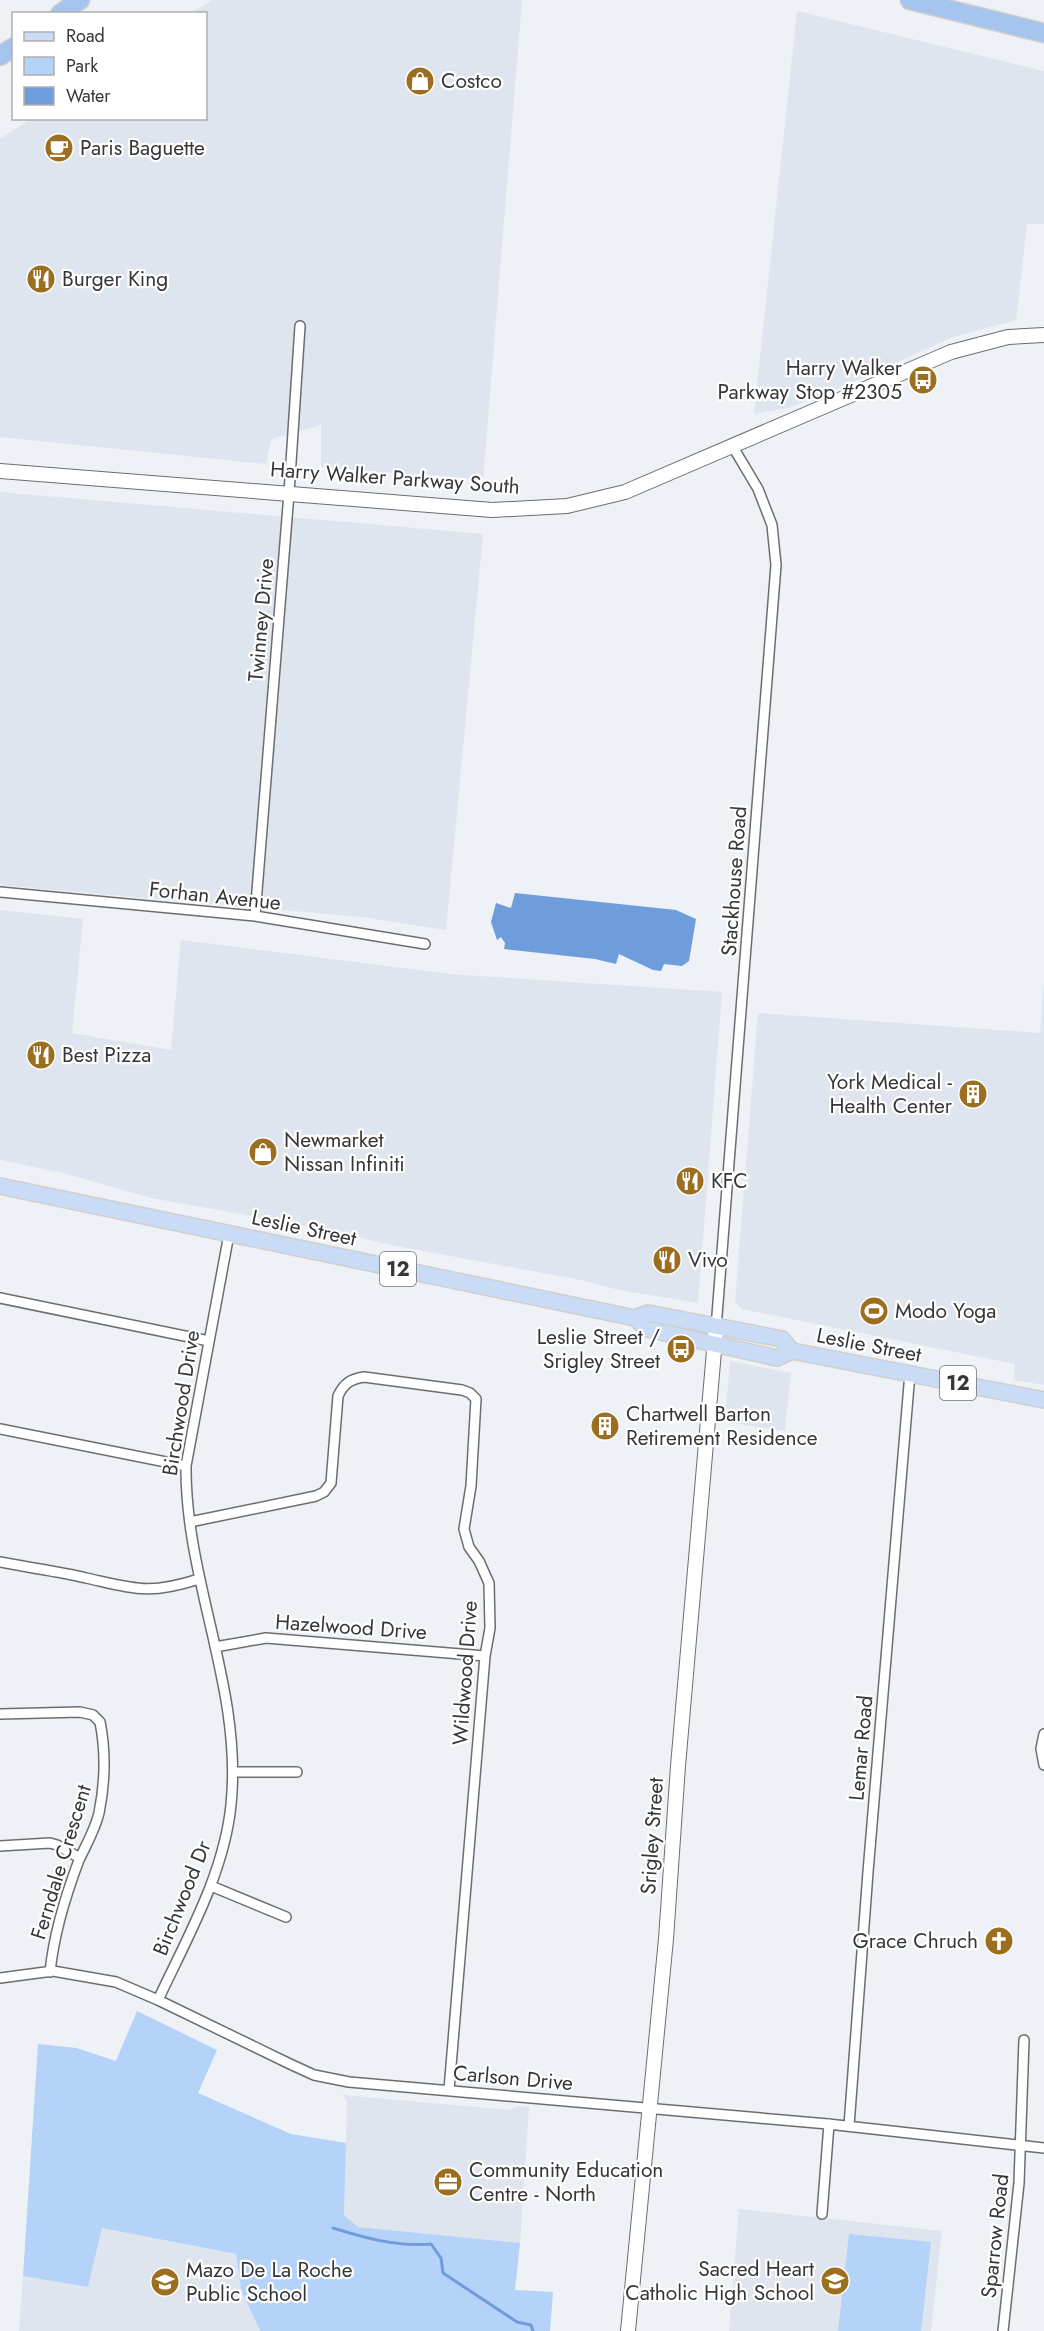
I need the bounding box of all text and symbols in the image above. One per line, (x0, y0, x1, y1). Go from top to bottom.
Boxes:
legend (12, 12, 207, 120)
text: Road (66, 23, 105, 49)
text: Park (66, 53, 98, 79)
shop icon: Costco (404, 65, 436, 97)
place label: Costco (441, 66, 502, 96)
text: Water (66, 83, 111, 109)
cafe icon: Paris Baguette (43, 132, 75, 164)
place label: Paris Baguette (80, 133, 205, 163)
restaurant icon: Burger King (25, 263, 57, 295)
place label: Burger King (62, 264, 168, 294)
place label: Harry Walker Parkway Stop #2305 (718, 353, 903, 407)
bus stop icon: Harry Walker Parkway Stop #2305 (907, 364, 939, 396)
street label: Harry Walker Parkway South (269, 454, 521, 502)
street label: Twinney Drive (241, 557, 281, 683)
street label: Stackhouse Road (714, 805, 754, 957)
street label: Forhan Avenue (148, 874, 283, 918)
restaurant icon: Best Pizza (25, 1039, 57, 1071)
place label: Best Pizza (62, 1040, 151, 1070)
place label: York Medical - Health Center (827, 1067, 953, 1121)
building icon: York Medical - Health Center (957, 1078, 989, 1110)
place label: Newmarket Nissan Infiniti (284, 1125, 405, 1179)
shop icon: Newmarket Nissan Infiniti (247, 1136, 279, 1168)
restaurant icon: KFC (674, 1165, 706, 1197)
place label: KFC (711, 1166, 748, 1196)
street label: Leslie Street (249, 1202, 359, 1254)
restaurant icon: Vivo (651, 1244, 683, 1276)
place label: Vivo (688, 1245, 728, 1275)
road number: 12 (380, 1252, 416, 1286)
sports icon: Modo Yoga (858, 1295, 890, 1327)
place label: Modo Yoga (895, 1296, 996, 1326)
street label: Leslie Street (814, 1320, 924, 1370)
place label: Leslie Street / Srigley Street (537, 1322, 660, 1376)
street label: Birchwood Drive (155, 1328, 207, 1478)
bus stop icon: Leslie Street / Srigley Street (665, 1333, 697, 1365)
road number: 12 (940, 1366, 976, 1400)
place label: Chartwell Barton Retirement Residence (626, 1399, 818, 1453)
building icon: Chartwell Barton Retirement Residence (589, 1410, 621, 1442)
street label: Wildwood Drive (445, 1599, 485, 1746)
street label: Hazelwood Drive (274, 1607, 428, 1647)
street label: Lemar Road (841, 1694, 881, 1802)
street label: Srigley Street (633, 1777, 671, 1895)
street label: Ferndale Crescent (23, 1781, 99, 1943)
street label: Birchwood Dr (145, 1835, 219, 1960)
church icon: Grace Chruch (983, 1925, 1015, 1957)
place label: Grace Chruch (853, 1926, 978, 1956)
street label: Carlson Drive (452, 2058, 574, 2098)
place label: Community Education Centre - North (469, 2155, 663, 2209)
office icon: Community Education Centre - North (432, 2166, 464, 2198)
street label: Sparrow Road (974, 2172, 1016, 2300)
place label: Sacred Heart Catholic High School (625, 2254, 814, 2308)
place label: Mazo De La Roche Public School (186, 2255, 353, 2309)
school or university icon: Sacred Heart Catholic High School (819, 2265, 851, 2297)
school or university icon: Mazo De La Roche Public School (149, 2266, 181, 2298)

